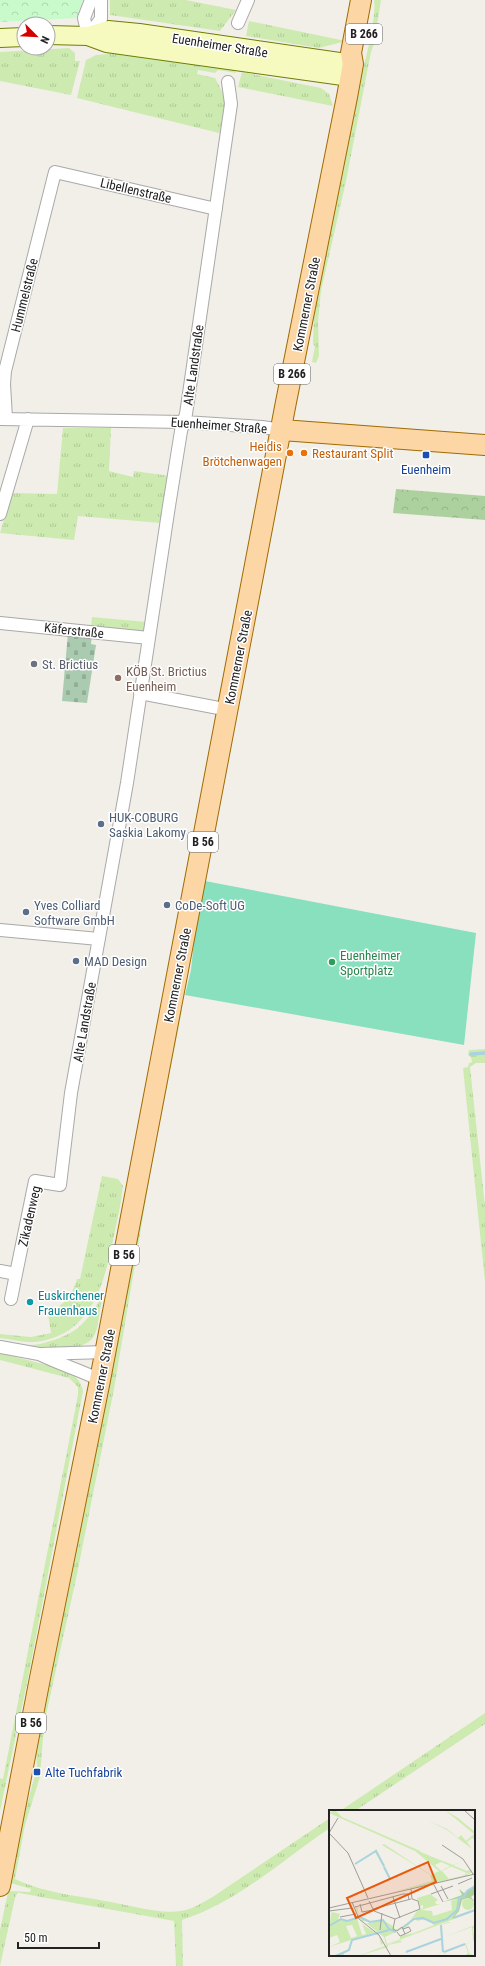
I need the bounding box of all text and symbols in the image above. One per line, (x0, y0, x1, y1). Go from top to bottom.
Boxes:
north arrow (16, 16, 56, 56)
road number: B 266 (346, 24, 382, 44)
street label: Euenheimer Straße (171, 31, 269, 60)
text: N (37, 34, 52, 46)
street label: Libellenstraße (99, 175, 173, 206)
street label: Kommerner Straße (290, 256, 323, 353)
street label: Hummelstraße (8, 257, 41, 334)
street label: Alte Landstraße (180, 324, 207, 406)
road number: B 266 (274, 364, 310, 384)
street label: Euenheimer Straße (170, 415, 268, 436)
place label: Heidis Brötchenwagen (203, 439, 282, 469)
place label: Restaurant Split (312, 446, 393, 461)
marker: Heidis Brötchenwagen (285, 448, 295, 458)
marker: Restaurant Split (299, 448, 309, 458)
marker: Euenheim (421, 450, 431, 460)
place label: Euenheim (401, 462, 451, 477)
street label: Kommerner Straße (222, 609, 255, 706)
street label: Käferstraße (43, 620, 105, 641)
place label: St. Brictius (42, 657, 98, 672)
marker: St. Brictius (29, 659, 39, 669)
place label: KÖB St. Brictius Euenheim (126, 664, 207, 694)
marker: KÖB St. Brictius Euenheim (113, 673, 123, 683)
place label: HUK-COBURG Saskia Lakomy (109, 810, 187, 840)
marker: HUK-COBURG Saskia Lakomy (96, 819, 106, 829)
road number: B 56 (188, 832, 218, 852)
place label: Yves Colliard Software GmbH (34, 898, 115, 928)
place label: CoDe-Soft UG (175, 898, 245, 913)
marker: CoDe-Soft UG (162, 900, 172, 910)
marker: Yves Colliard Software GmbH (21, 907, 31, 917)
street label: Kommerner Straße (161, 927, 194, 1024)
place label: Euenheimer Sportplatz (340, 948, 400, 978)
place label: MAD Design (84, 954, 147, 969)
marker: MAD Design (71, 956, 81, 966)
marker: Euenheimer Sportplatz (327, 957, 337, 967)
street label: Alte Landstraße (70, 981, 99, 1063)
street label: Zikadenweg (15, 1184, 44, 1248)
road number: B 56 (109, 1245, 139, 1265)
place label: Euskirchener Frauenhaus (38, 1288, 104, 1318)
marker: Euskirchener Frauenhaus (25, 1297, 35, 1307)
street label: Kommerner Straße (85, 1328, 118, 1425)
road number: B 56 (16, 1713, 46, 1733)
place label: Alte Tuchfabrik (45, 1765, 123, 1780)
marker: Alte Tuchfabrik (32, 1767, 42, 1777)
inset map (329, 1810, 475, 1956)
scale bar (18, 1924, 99, 1950)
text: 50 m (24, 1931, 48, 1945)

